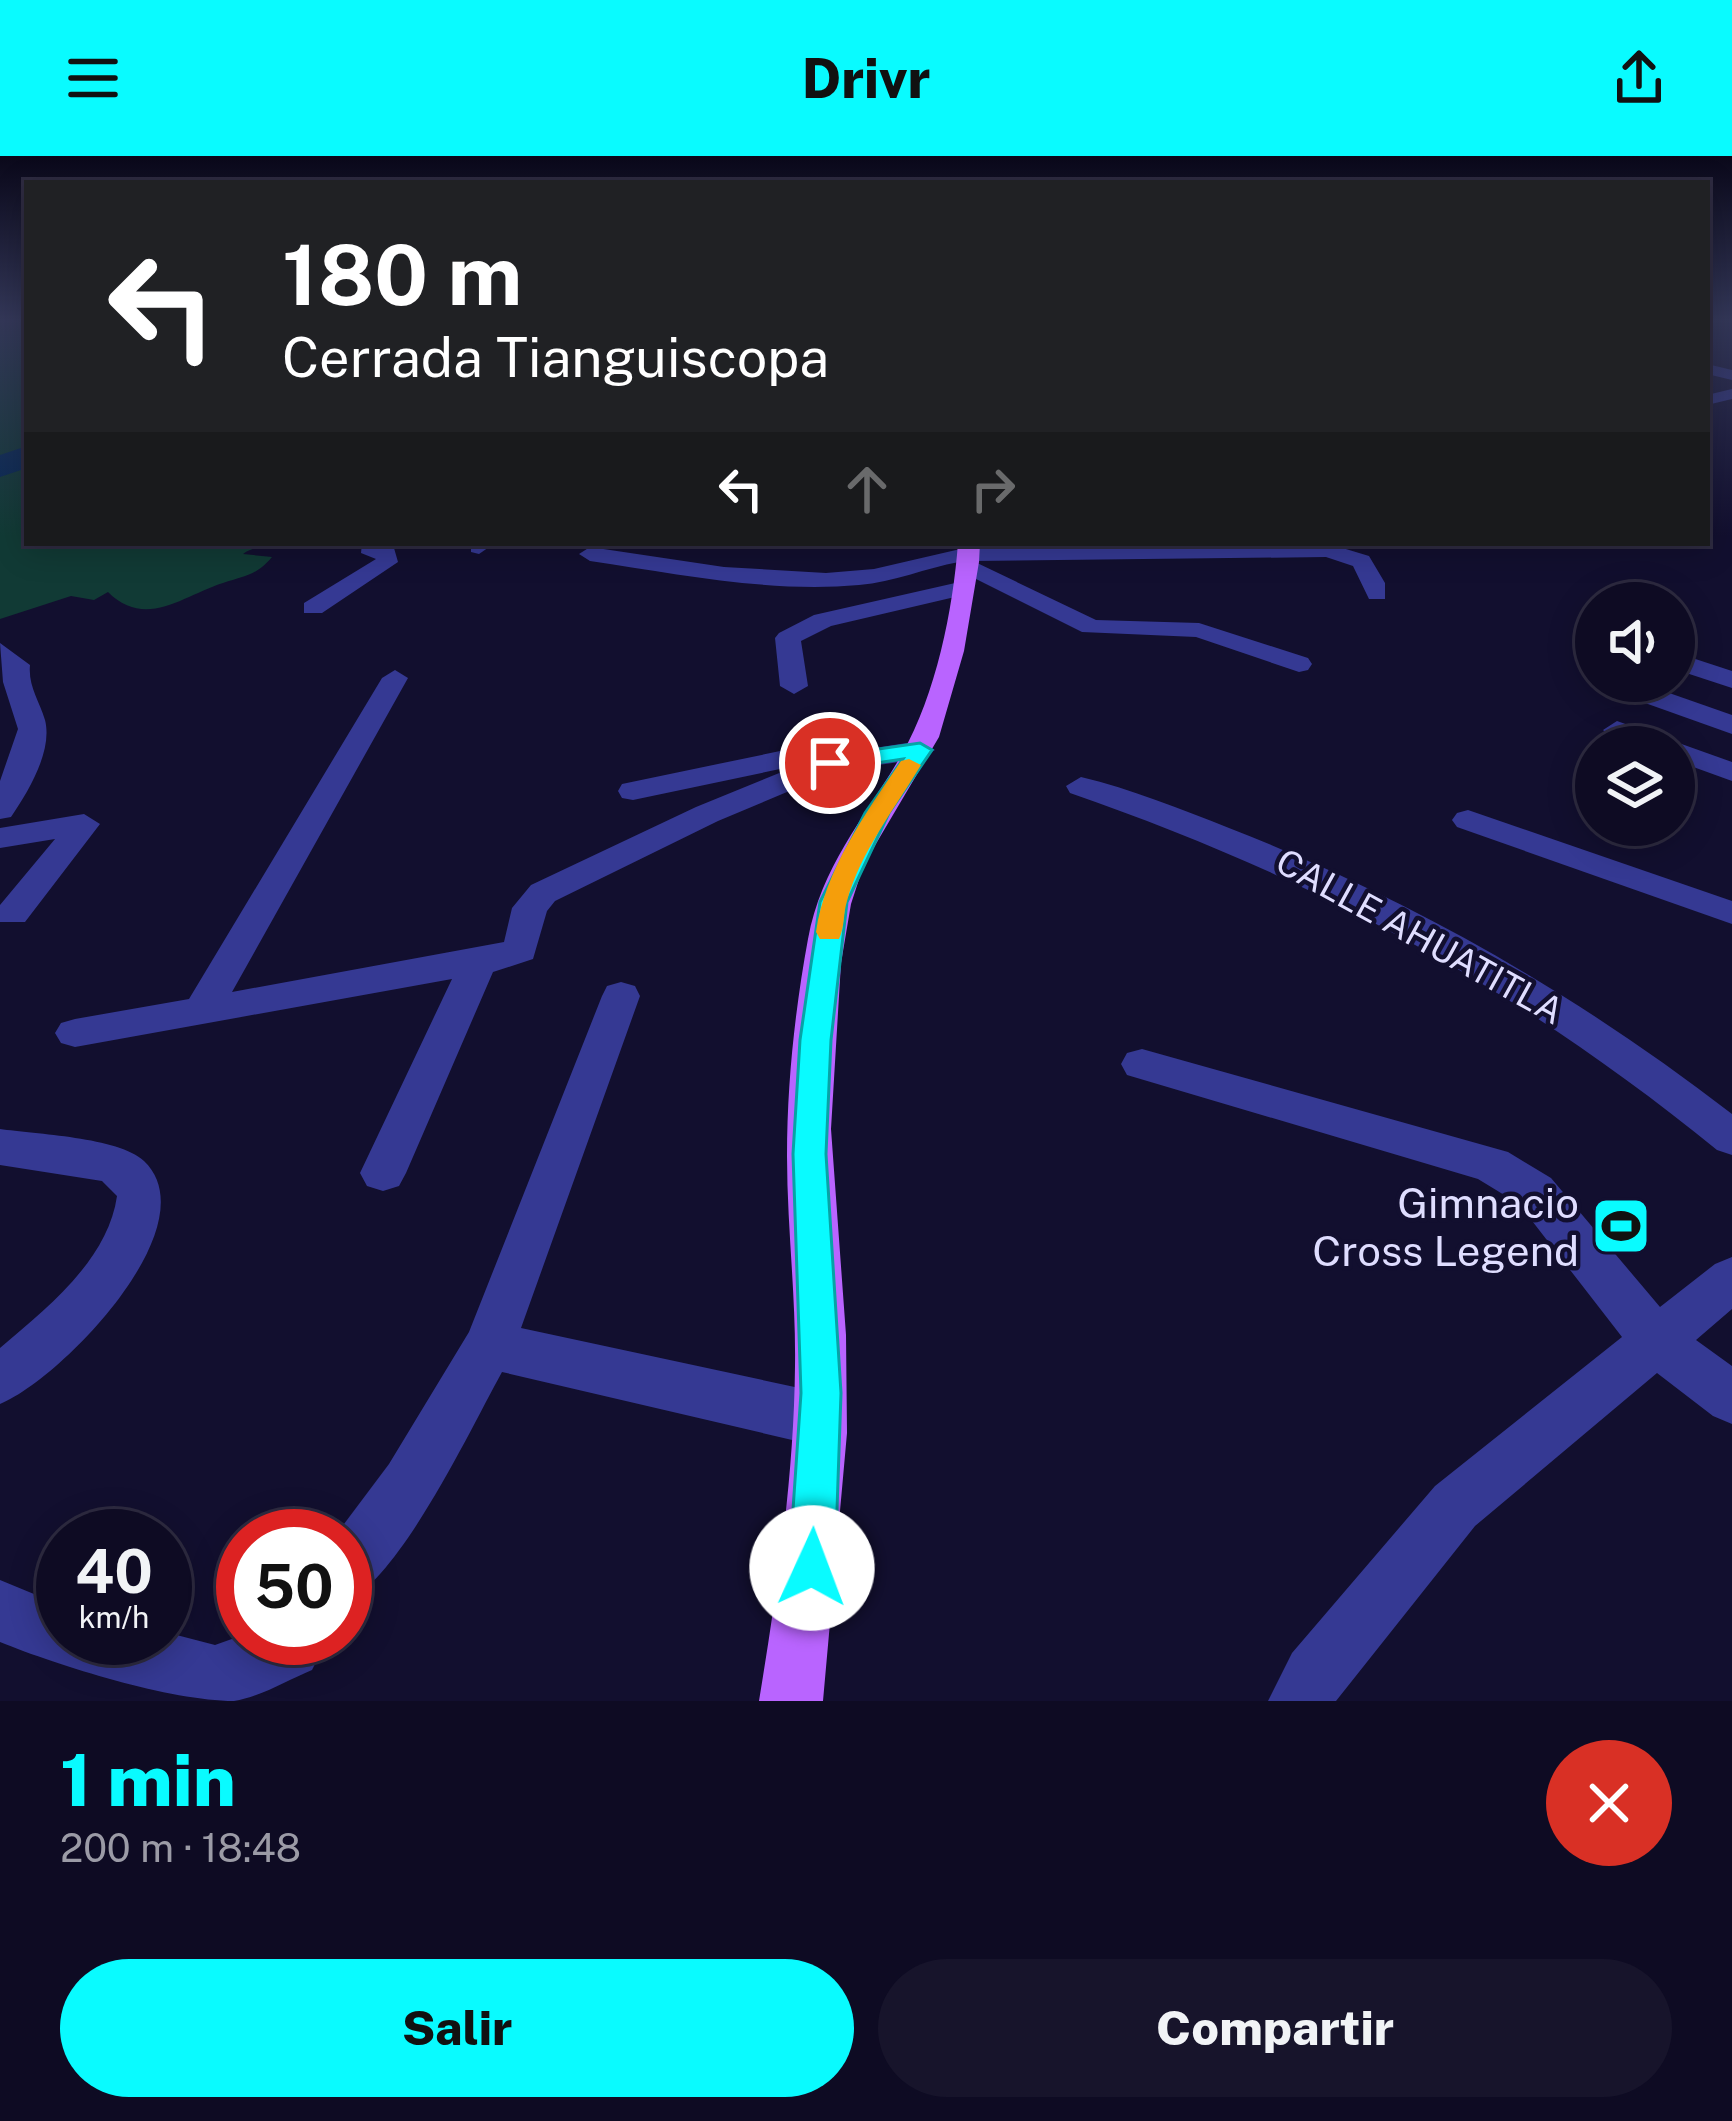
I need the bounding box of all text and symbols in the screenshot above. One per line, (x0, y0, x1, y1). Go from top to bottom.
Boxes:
icon: menu (60, 45, 126, 111)
icon: share (1606, 45, 1672, 111)
text: Drivr (802, 47, 930, 110)
text: 180 m (282, 225, 522, 324)
icon: left (84, 228, 240, 384)
text: Cerrada Tianguiscopa (282, 326, 829, 389)
icon: left (708, 456, 774, 522)
icon: ahead (834, 456, 900, 522)
icon: right (960, 456, 1026, 522)
map controls (1575, 582, 1695, 846)
button: sound (1575, 582, 1695, 702)
pin (779, 712, 881, 814)
button: layers (1575, 726, 1695, 846)
icon: arrive (797, 730, 863, 796)
street label: CALLE AHUATITLA (1269, 840, 1571, 1032)
place label: Gimnacio Cross Legend (1312, 1178, 1579, 1275)
sports icon: Gimnacio Cross Legend (1590, 1195, 1652, 1257)
position arrow (749, 1505, 875, 1631)
speed limit sign: 50 (216, 1509, 372, 1665)
text: 40 (75, 1536, 153, 1607)
text: km/h (79, 1599, 149, 1635)
text: 1 min (60, 1738, 236, 1822)
button: close (1546, 1740, 1672, 1866)
text: 200 m · 18:48 (60, 1825, 301, 1871)
button: Salir (60, 1959, 854, 2097)
button: Compartir (878, 1959, 1672, 2097)

